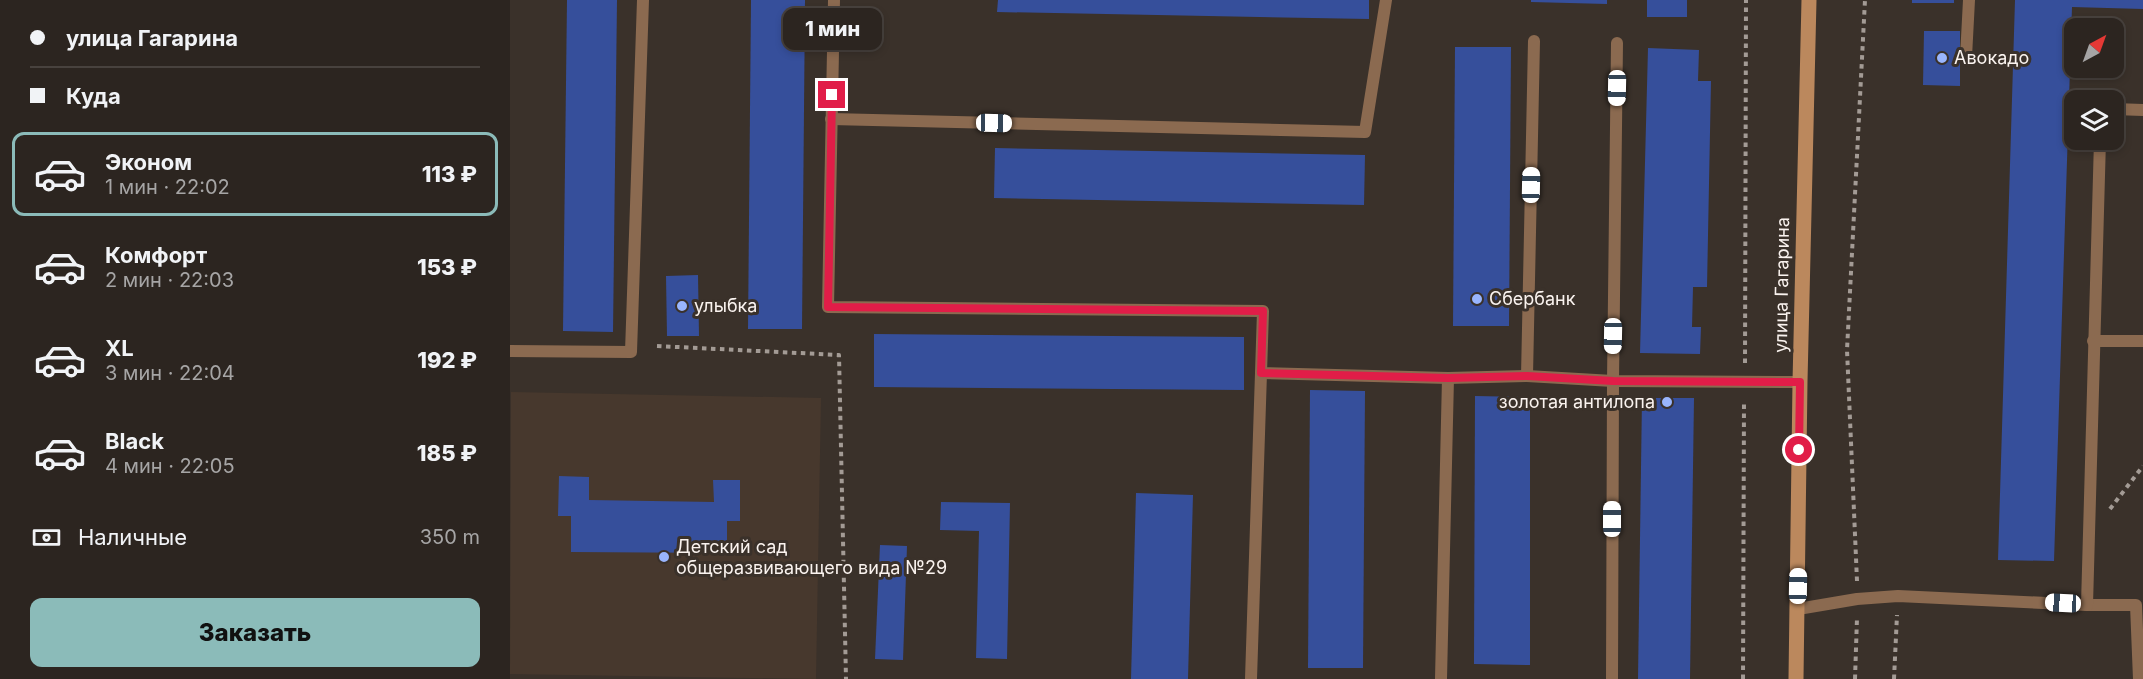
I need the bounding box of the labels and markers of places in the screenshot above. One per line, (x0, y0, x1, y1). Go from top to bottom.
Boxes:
place label: Авокадо (1954, 47, 2029, 68)
marker: Авокадо (1935, 51, 1949, 65)
place label: Сбербанк (1489, 288, 1576, 309)
marker: Сбербанк (1470, 292, 1484, 306)
place label: улыбка (694, 295, 757, 316)
marker: улыбка (675, 299, 689, 313)
place label: золотая антилопа (1499, 391, 1655, 412)
marker: золотая антилопа (1660, 395, 1674, 409)
place label: Детский сад общеразвивающего вида №29 (676, 536, 947, 578)
marker: Детский сад общеразвивающего вида №29 (657, 550, 671, 564)

